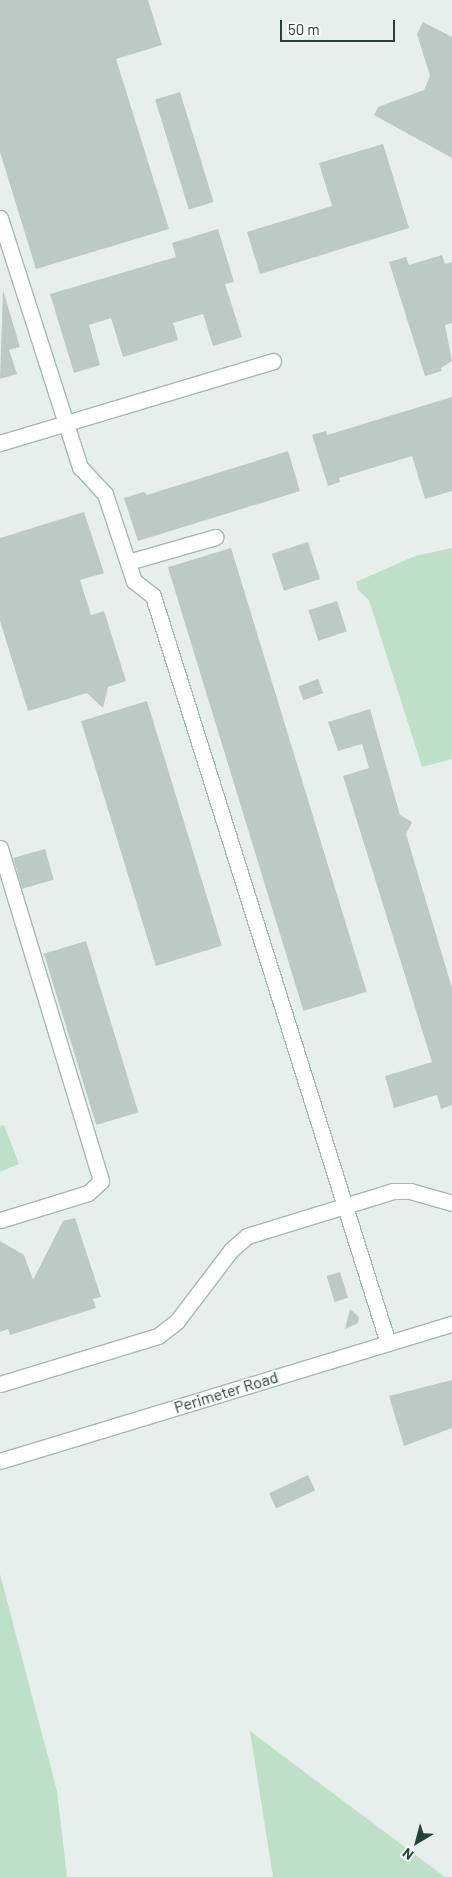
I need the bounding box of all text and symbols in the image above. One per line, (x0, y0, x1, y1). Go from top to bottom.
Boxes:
scale bar (282, 10, 397, 42)
text: 50 m (288, 20, 320, 38)
street label: Perimeter Road (172, 1367, 280, 1417)
north arrow (392, 1817, 442, 1867)
text: N (399, 1845, 417, 1864)

